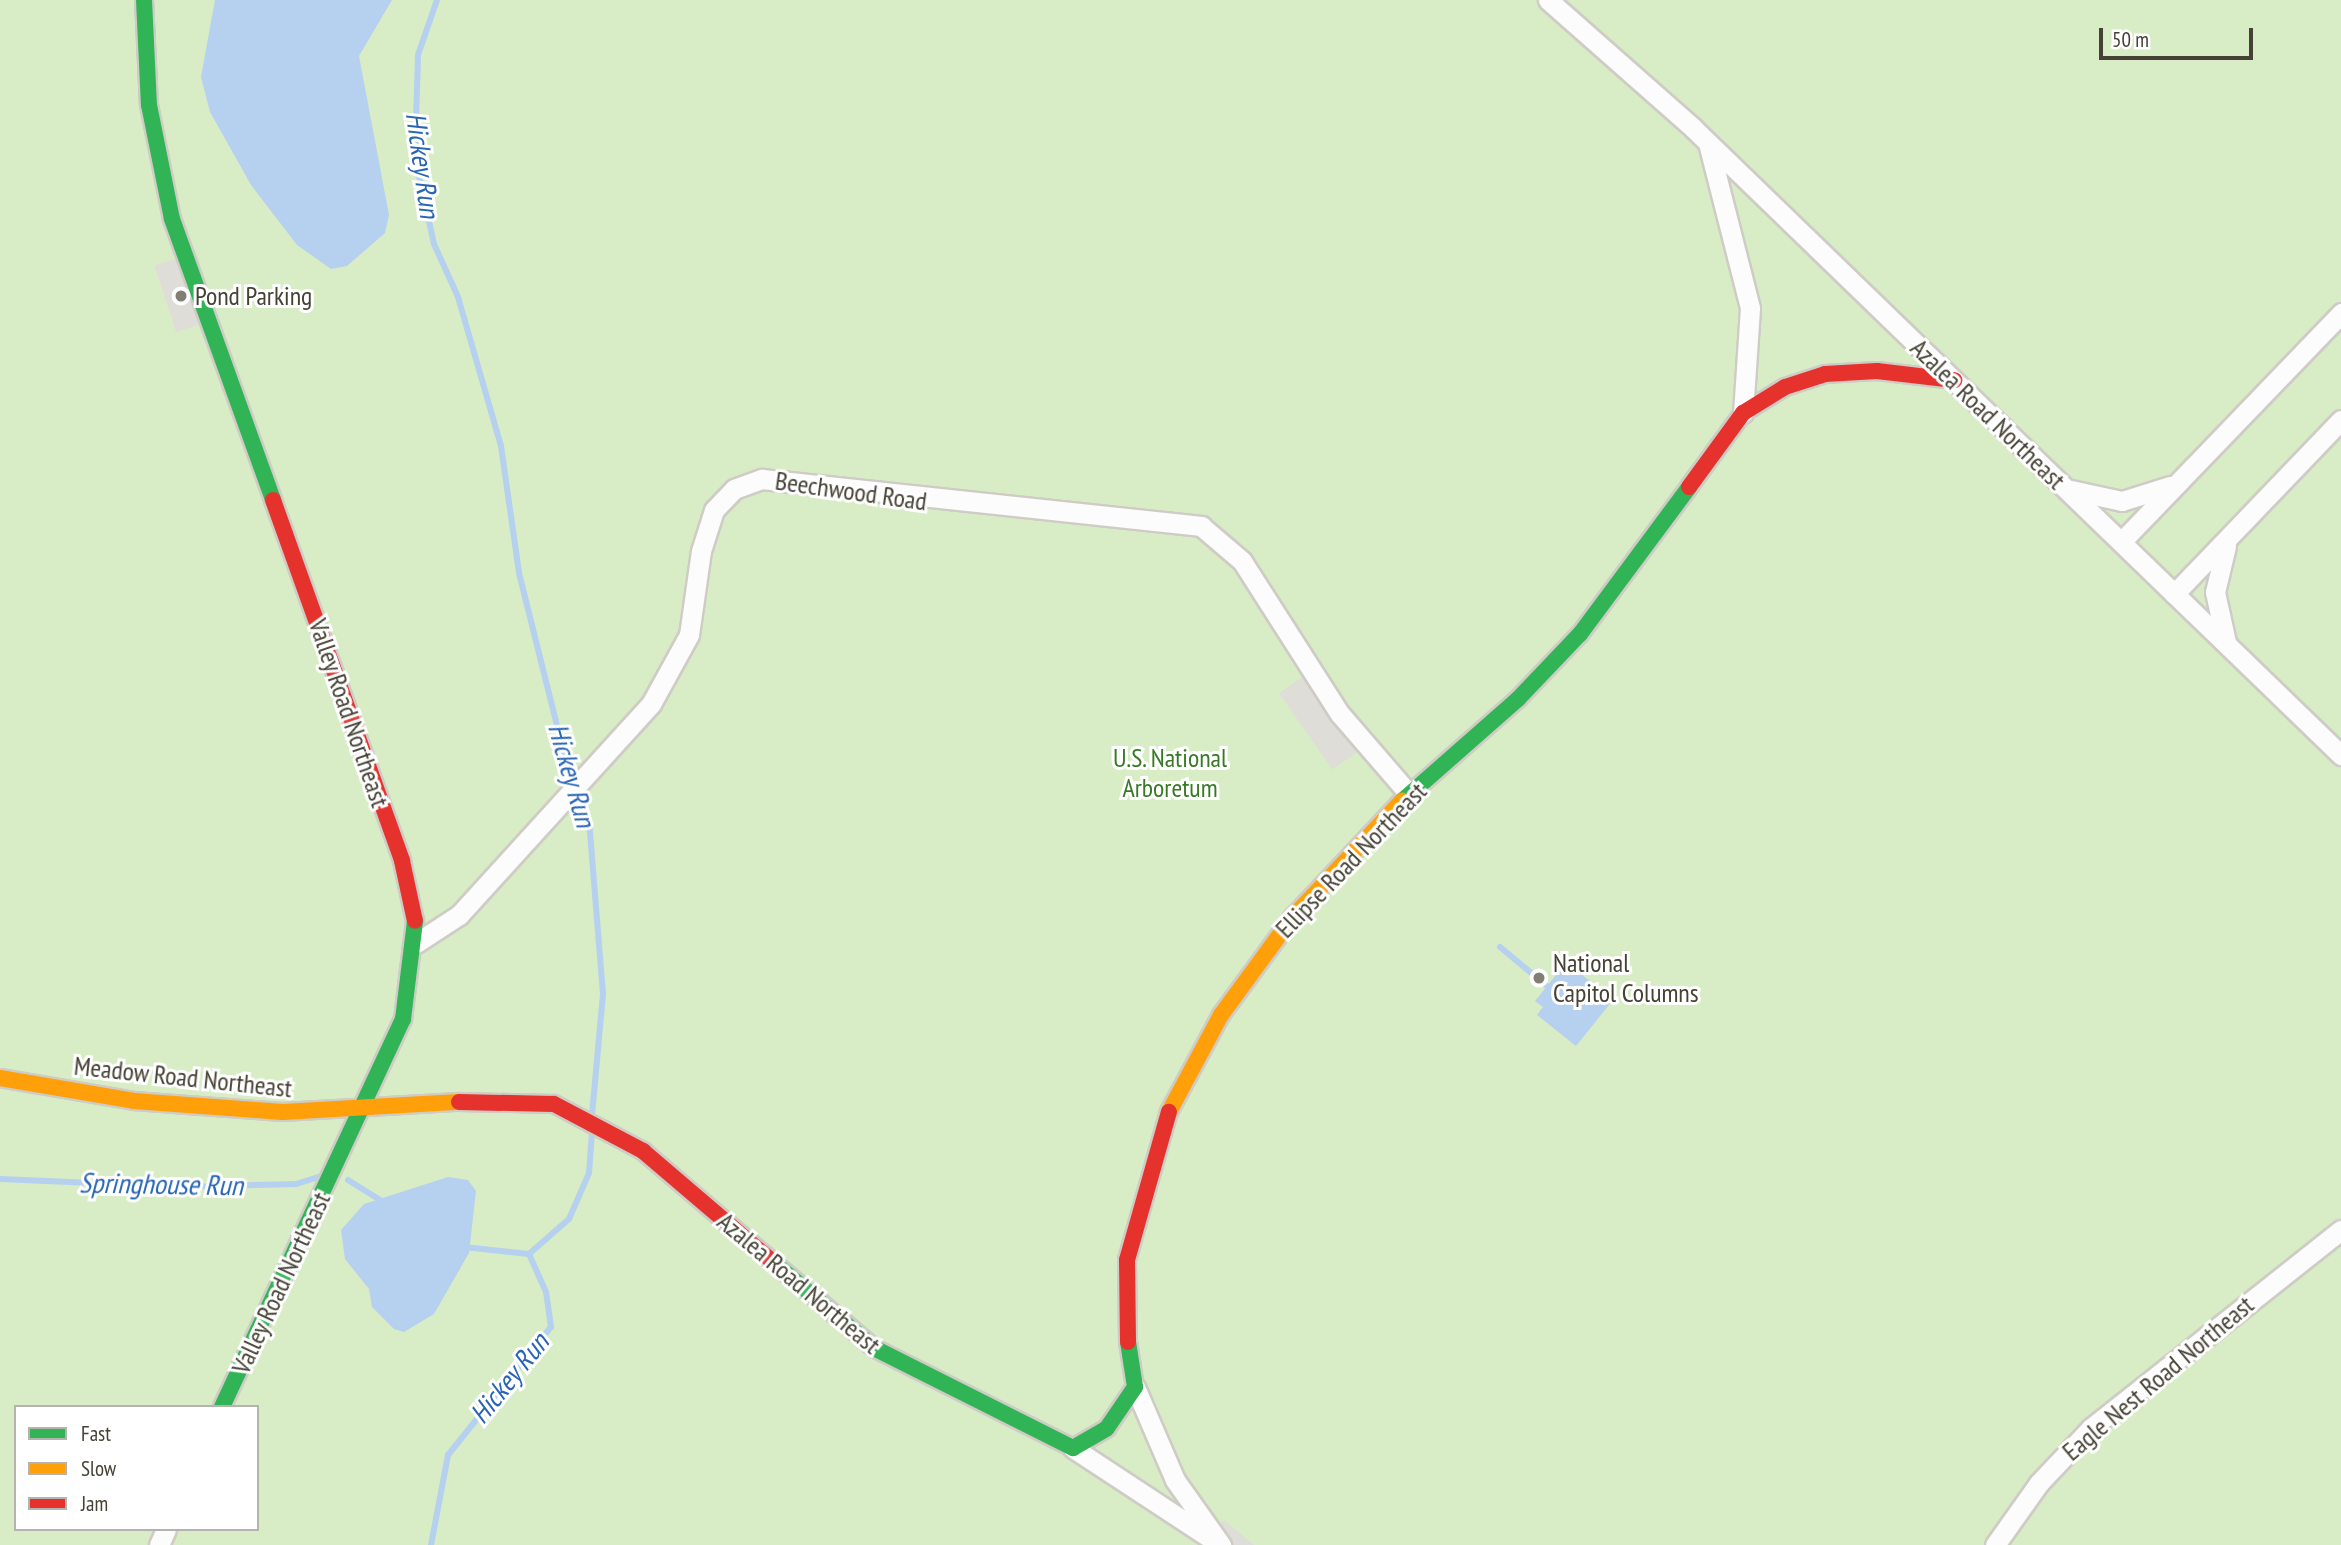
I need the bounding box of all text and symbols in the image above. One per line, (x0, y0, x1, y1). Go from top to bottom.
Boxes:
scale bar (2103, 14, 2257, 58)
text: 50 m (2112, 26, 2149, 53)
water label: Hickey Run (399, 110, 447, 220)
place label: Pond Parking (195, 280, 312, 312)
marker: Pond Parking (173, 288, 189, 304)
street label: Azalea Road Northeast (1904, 332, 2072, 496)
street label: Beechwood Road (773, 465, 929, 517)
street label: Valley Road Northeast (302, 615, 396, 811)
water label: Hickey Run (541, 719, 603, 831)
park label: U.S. National Arboretum (1112, 742, 1228, 804)
street label: Ellipse Road Northeast (1269, 776, 1433, 944)
place label: National Capitol Columns (1553, 947, 1699, 1009)
marker: National Capitol Columns (1531, 970, 1547, 986)
street label: Meadow Road Northeast (72, 1050, 294, 1104)
water label: Springhouse Run (79, 1166, 243, 1202)
street label: Valley Road Northeast (225, 1187, 337, 1379)
street label: Azalea Road Northeast (711, 1206, 887, 1360)
street label: Eagle Nest Road Northeast (2056, 1289, 2260, 1467)
water label: Hickey Run (462, 1326, 556, 1430)
legend (14, 1405, 259, 1531)
text: Fast (81, 1420, 111, 1447)
text: Slow (81, 1455, 116, 1482)
text: Jam (81, 1490, 108, 1517)

